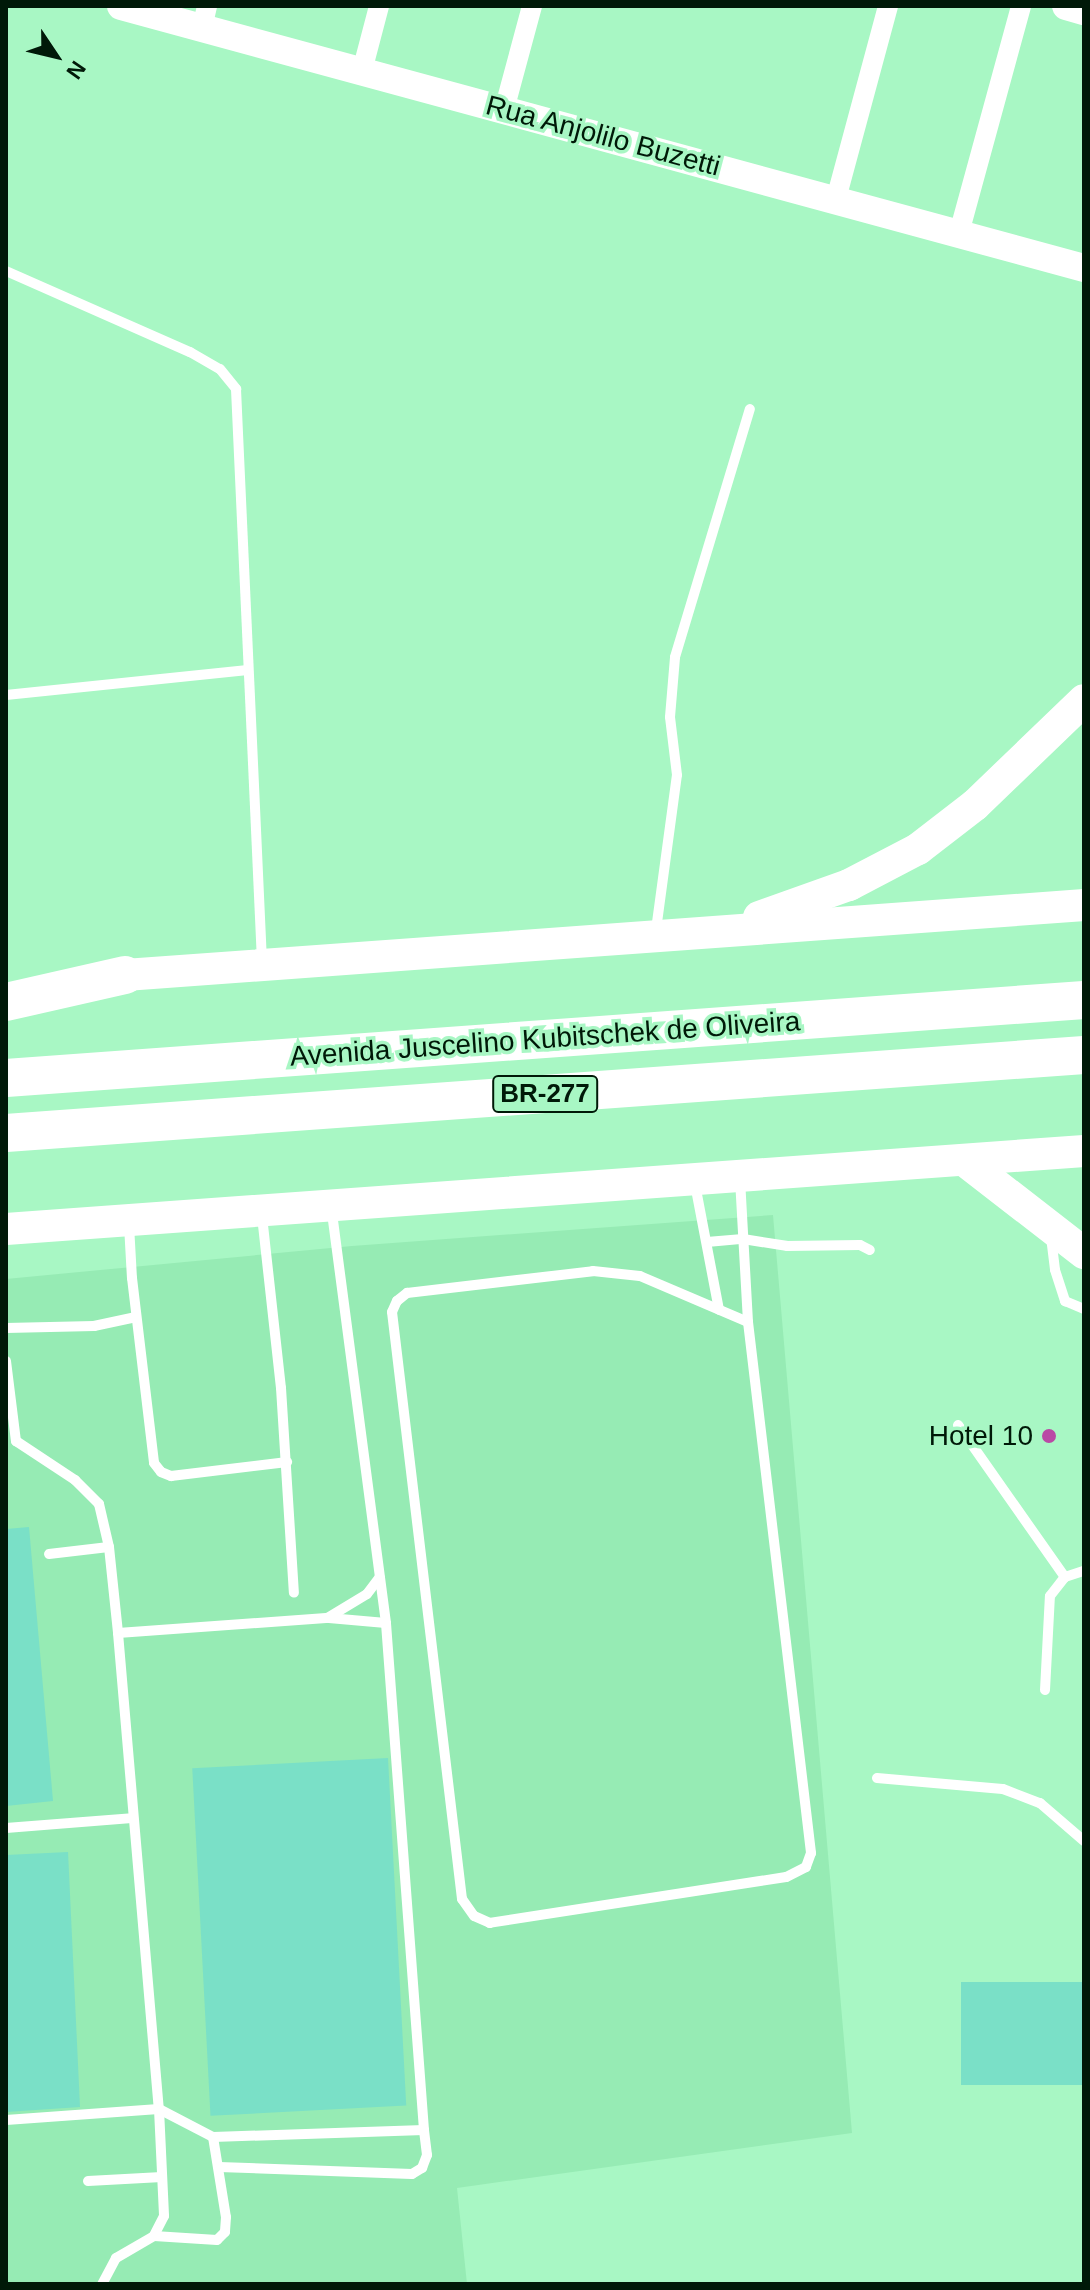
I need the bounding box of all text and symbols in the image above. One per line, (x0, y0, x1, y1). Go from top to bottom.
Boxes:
north arrow (16, 16, 96, 96)
text: N (61, 56, 91, 84)
street label: Rua Anjolilo Buzetti (481, 88, 725, 184)
street label: Avenida Juscelino Kubitschek de Oliveira (289, 1004, 801, 1074)
road number: BR-277 (491, 1072, 599, 1116)
place label: Hotel 10 (929, 1419, 1033, 1453)
marker: Hotel 10 (1040, 1427, 1058, 1445)

